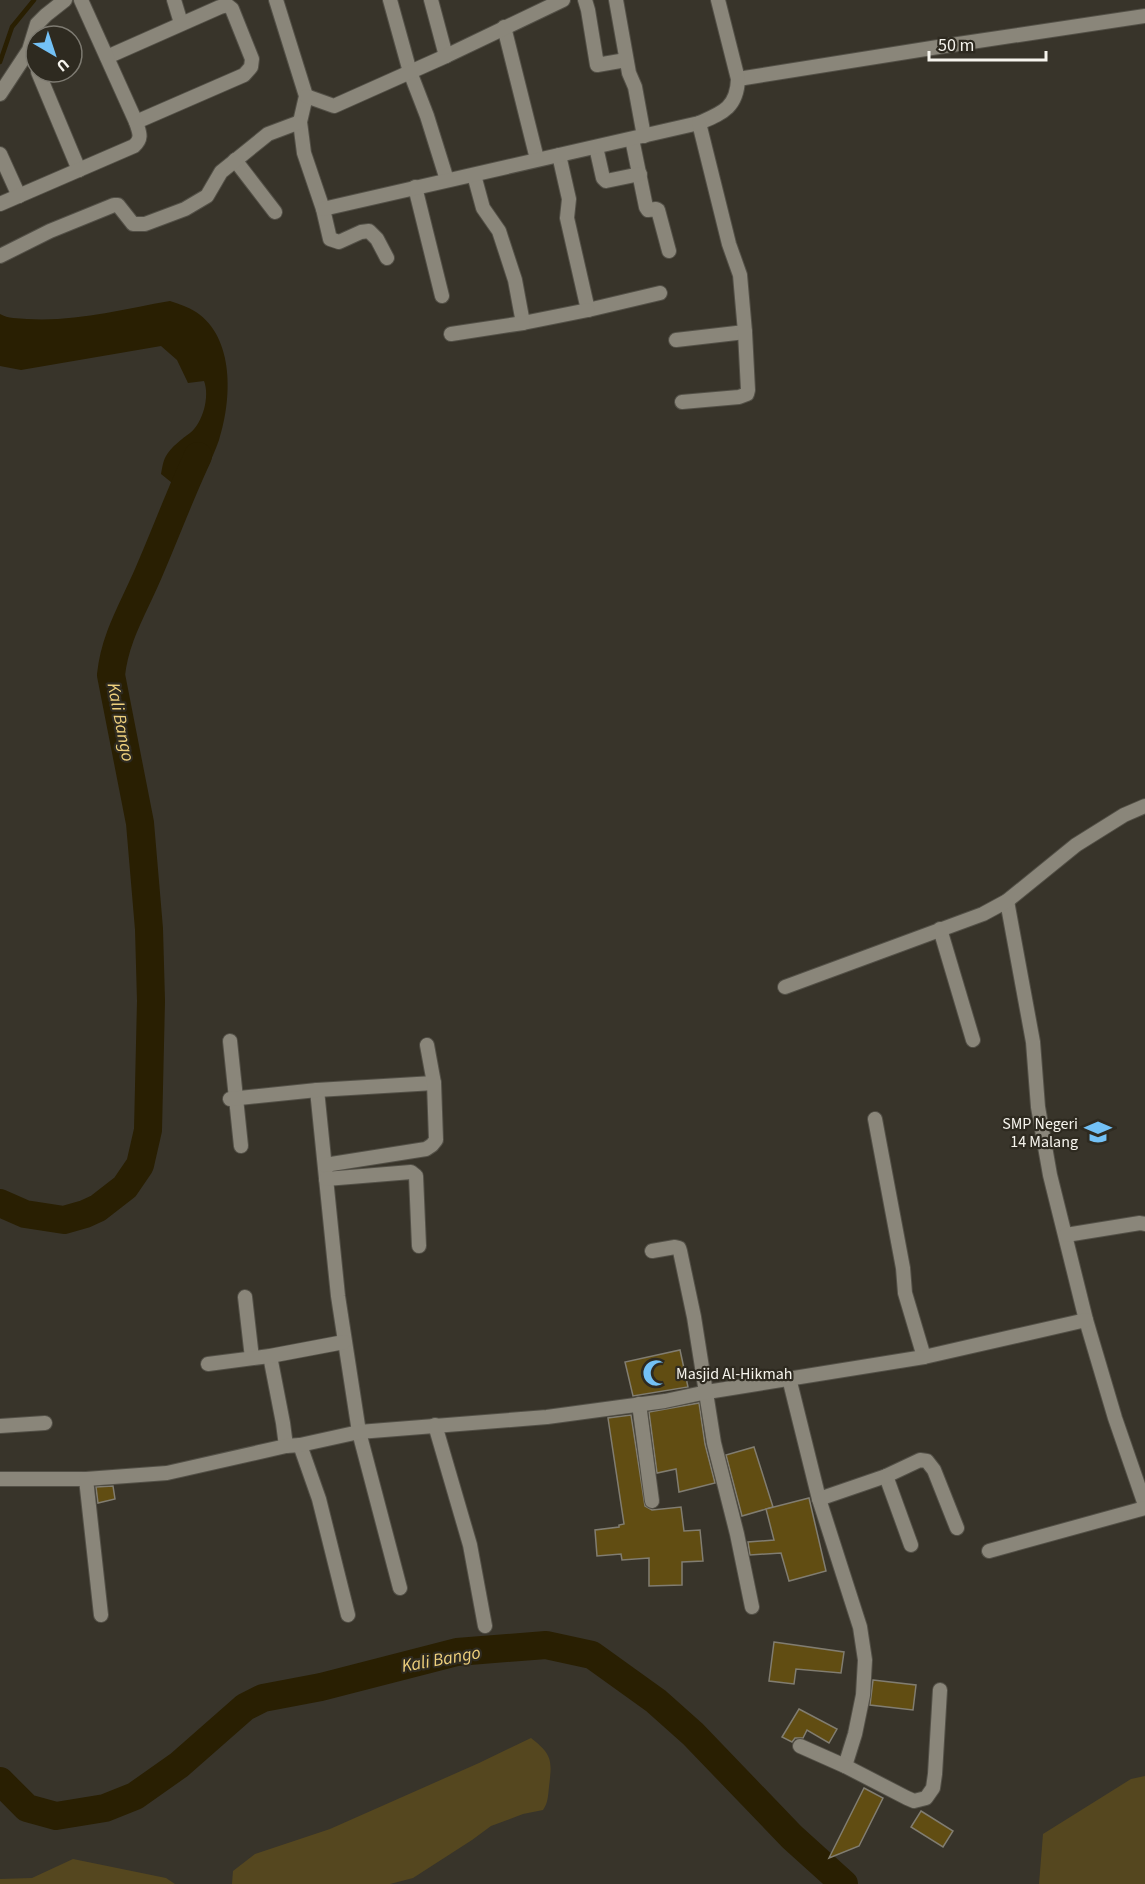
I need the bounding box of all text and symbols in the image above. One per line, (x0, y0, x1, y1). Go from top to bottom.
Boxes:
north arrow (24, 24, 84, 84)
scale bar (929, 24, 1046, 62)
text: 50 m (938, 33, 974, 58)
text: U (52, 53, 74, 77)
water label: Kali Bango (101, 680, 140, 764)
place label: SMP Negeri 14 Malang (1002, 1113, 1078, 1153)
school or university icon: SMP Negeri 14 Malang (1083, 1117, 1113, 1147)
mosque icon: Masjid Al-Hikmah (641, 1358, 671, 1388)
place label: Masjid Al-Hikmah (676, 1363, 792, 1385)
water label: Kali Bango (400, 1640, 483, 1679)

